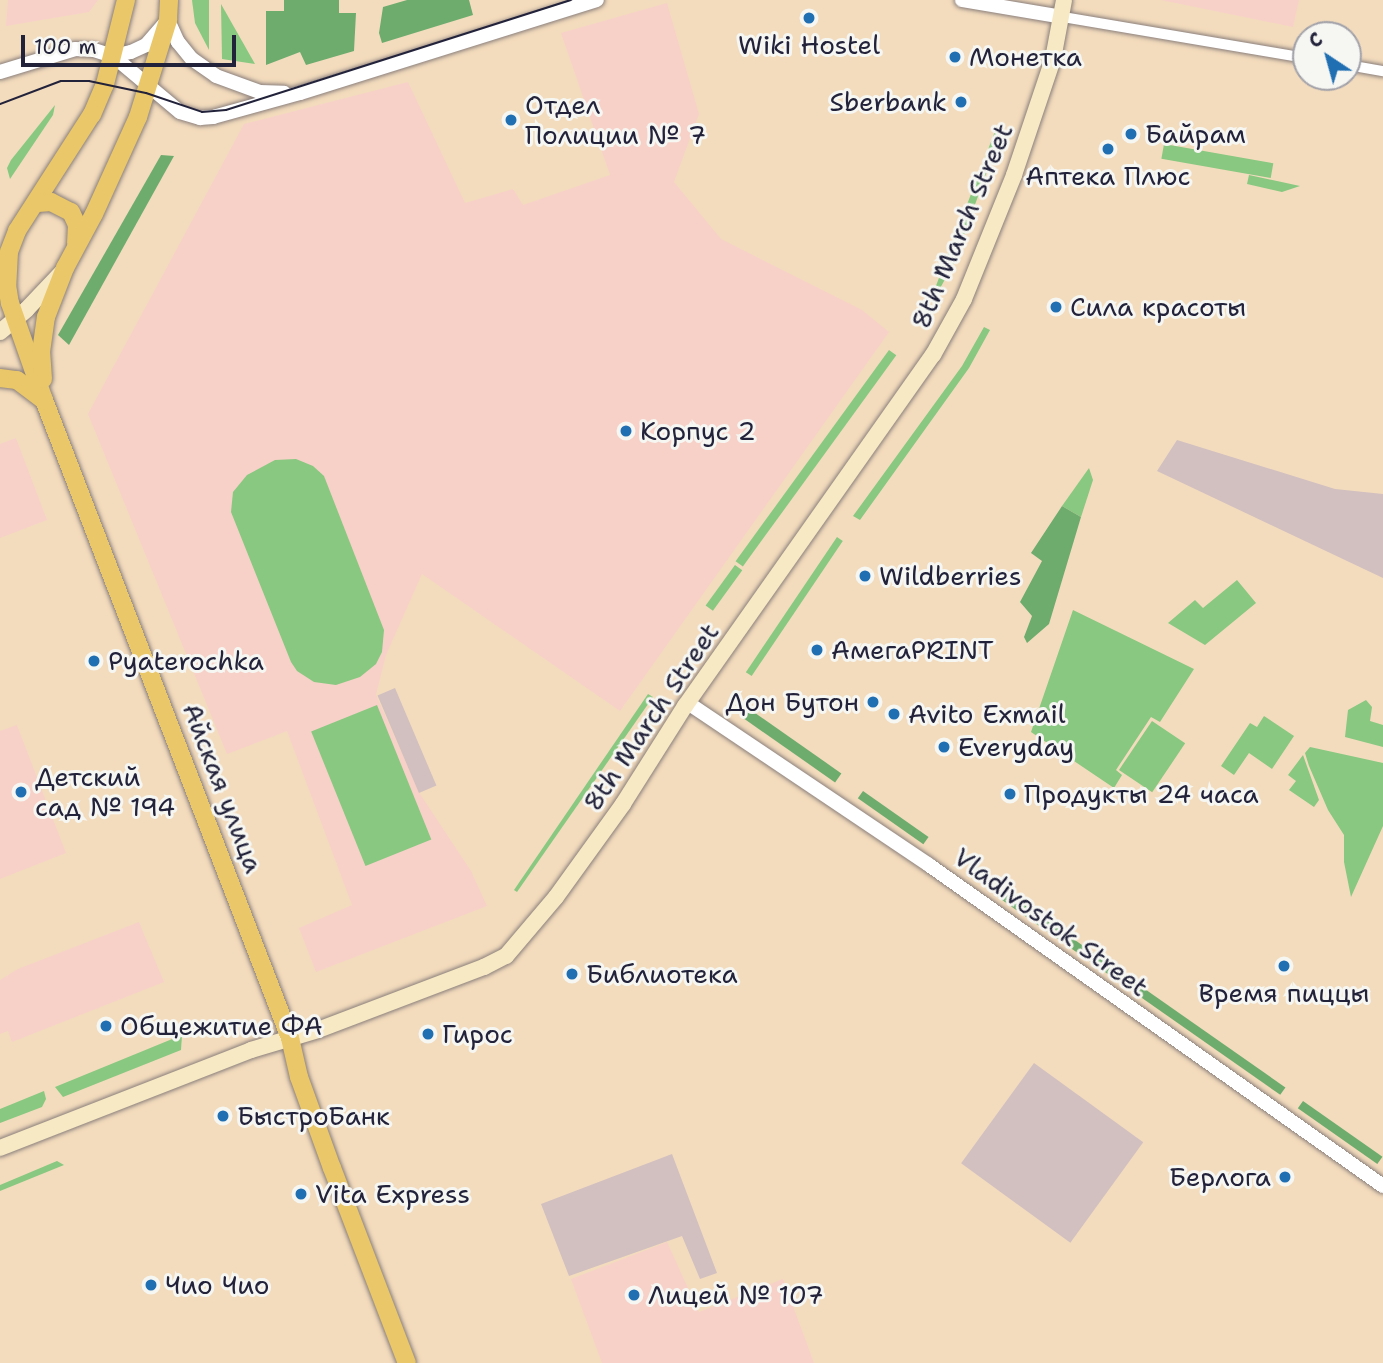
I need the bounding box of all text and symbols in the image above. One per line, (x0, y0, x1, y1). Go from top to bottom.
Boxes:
marker: Wiki Hostel (801, 10, 817, 26)
scale bar (24, 21, 240, 65)
north arrow (1292, 21, 1362, 91)
text: С (1303, 27, 1328, 54)
place label: Wiki Hostel (738, 29, 880, 61)
text: 100 m (34, 33, 97, 61)
place label: Монетка (969, 41, 1082, 73)
marker: Монетка (947, 49, 963, 65)
place label: Sberbank (829, 86, 947, 118)
place label: Отдел Полиции № 7 (525, 89, 706, 150)
marker: Sberbank (953, 94, 969, 110)
marker: Отдел Полиции № 7 (503, 112, 519, 128)
place label: Байрам (1145, 118, 1246, 150)
street label: 8th March Street (905, 119, 1019, 333)
marker: Байрам (1123, 126, 1139, 142)
marker: Аптека Плюс (1100, 141, 1116, 157)
place label: Аптека Плюс (1025, 160, 1191, 192)
place label: Сила красоты (1070, 291, 1246, 323)
marker: Сила красоты (1048, 299, 1064, 315)
place label: Корпус 2 (640, 415, 756, 447)
marker: Корпус 2 (618, 423, 634, 439)
place label: Wildberries (879, 560, 1022, 592)
marker: Wildberries (857, 568, 873, 584)
street label: 8th March Street (577, 617, 725, 817)
place label: АмегаPRINT (831, 634, 994, 666)
marker: АмегаPRINT (809, 642, 825, 658)
place label: Pyaterochka (108, 645, 264, 677)
marker: Pyaterochka (86, 653, 102, 669)
place label: Дон Бутон (725, 686, 859, 718)
marker: Дон Бутон (865, 694, 881, 710)
place label: Avito Exmail (908, 698, 1066, 730)
street label: Айская улица (176, 699, 270, 877)
marker: Avito Exmail (886, 706, 902, 722)
place label: Everyday (958, 731, 1074, 763)
marker: Everyday (936, 739, 952, 755)
place label: Детский сад № 194 (35, 761, 175, 822)
place label: Продукты 24 часа (1024, 778, 1259, 810)
marker: Детский сад № 194 (13, 784, 29, 800)
marker: Продукты 24 часа (1002, 786, 1018, 802)
street label: Vladivostok Street (948, 841, 1154, 1003)
place label: Библиотека (586, 958, 738, 990)
marker: Время пиццы (1276, 958, 1292, 974)
marker: Библиотека (564, 966, 580, 982)
place label: Время пиццы (1199, 977, 1369, 1009)
place label: Общежитие ФА (120, 1010, 323, 1042)
marker: Общежитие ФА (98, 1018, 114, 1034)
place label: Гирос (442, 1018, 513, 1050)
marker: Гирос (420, 1026, 436, 1042)
place label: БыстроБанк (237, 1100, 390, 1132)
marker: БыстроБанк (215, 1108, 231, 1124)
place label: Берлога (1169, 1161, 1271, 1193)
marker: Берлога (1277, 1169, 1293, 1185)
place label: Vita Express (315, 1178, 470, 1210)
marker: Vita Express (293, 1186, 309, 1202)
place label: Чио Чио (165, 1269, 270, 1301)
marker: Чио Чио (143, 1277, 159, 1293)
place label: Лицей № 107 (648, 1279, 824, 1311)
marker: Лицей № 107 (626, 1287, 642, 1303)

